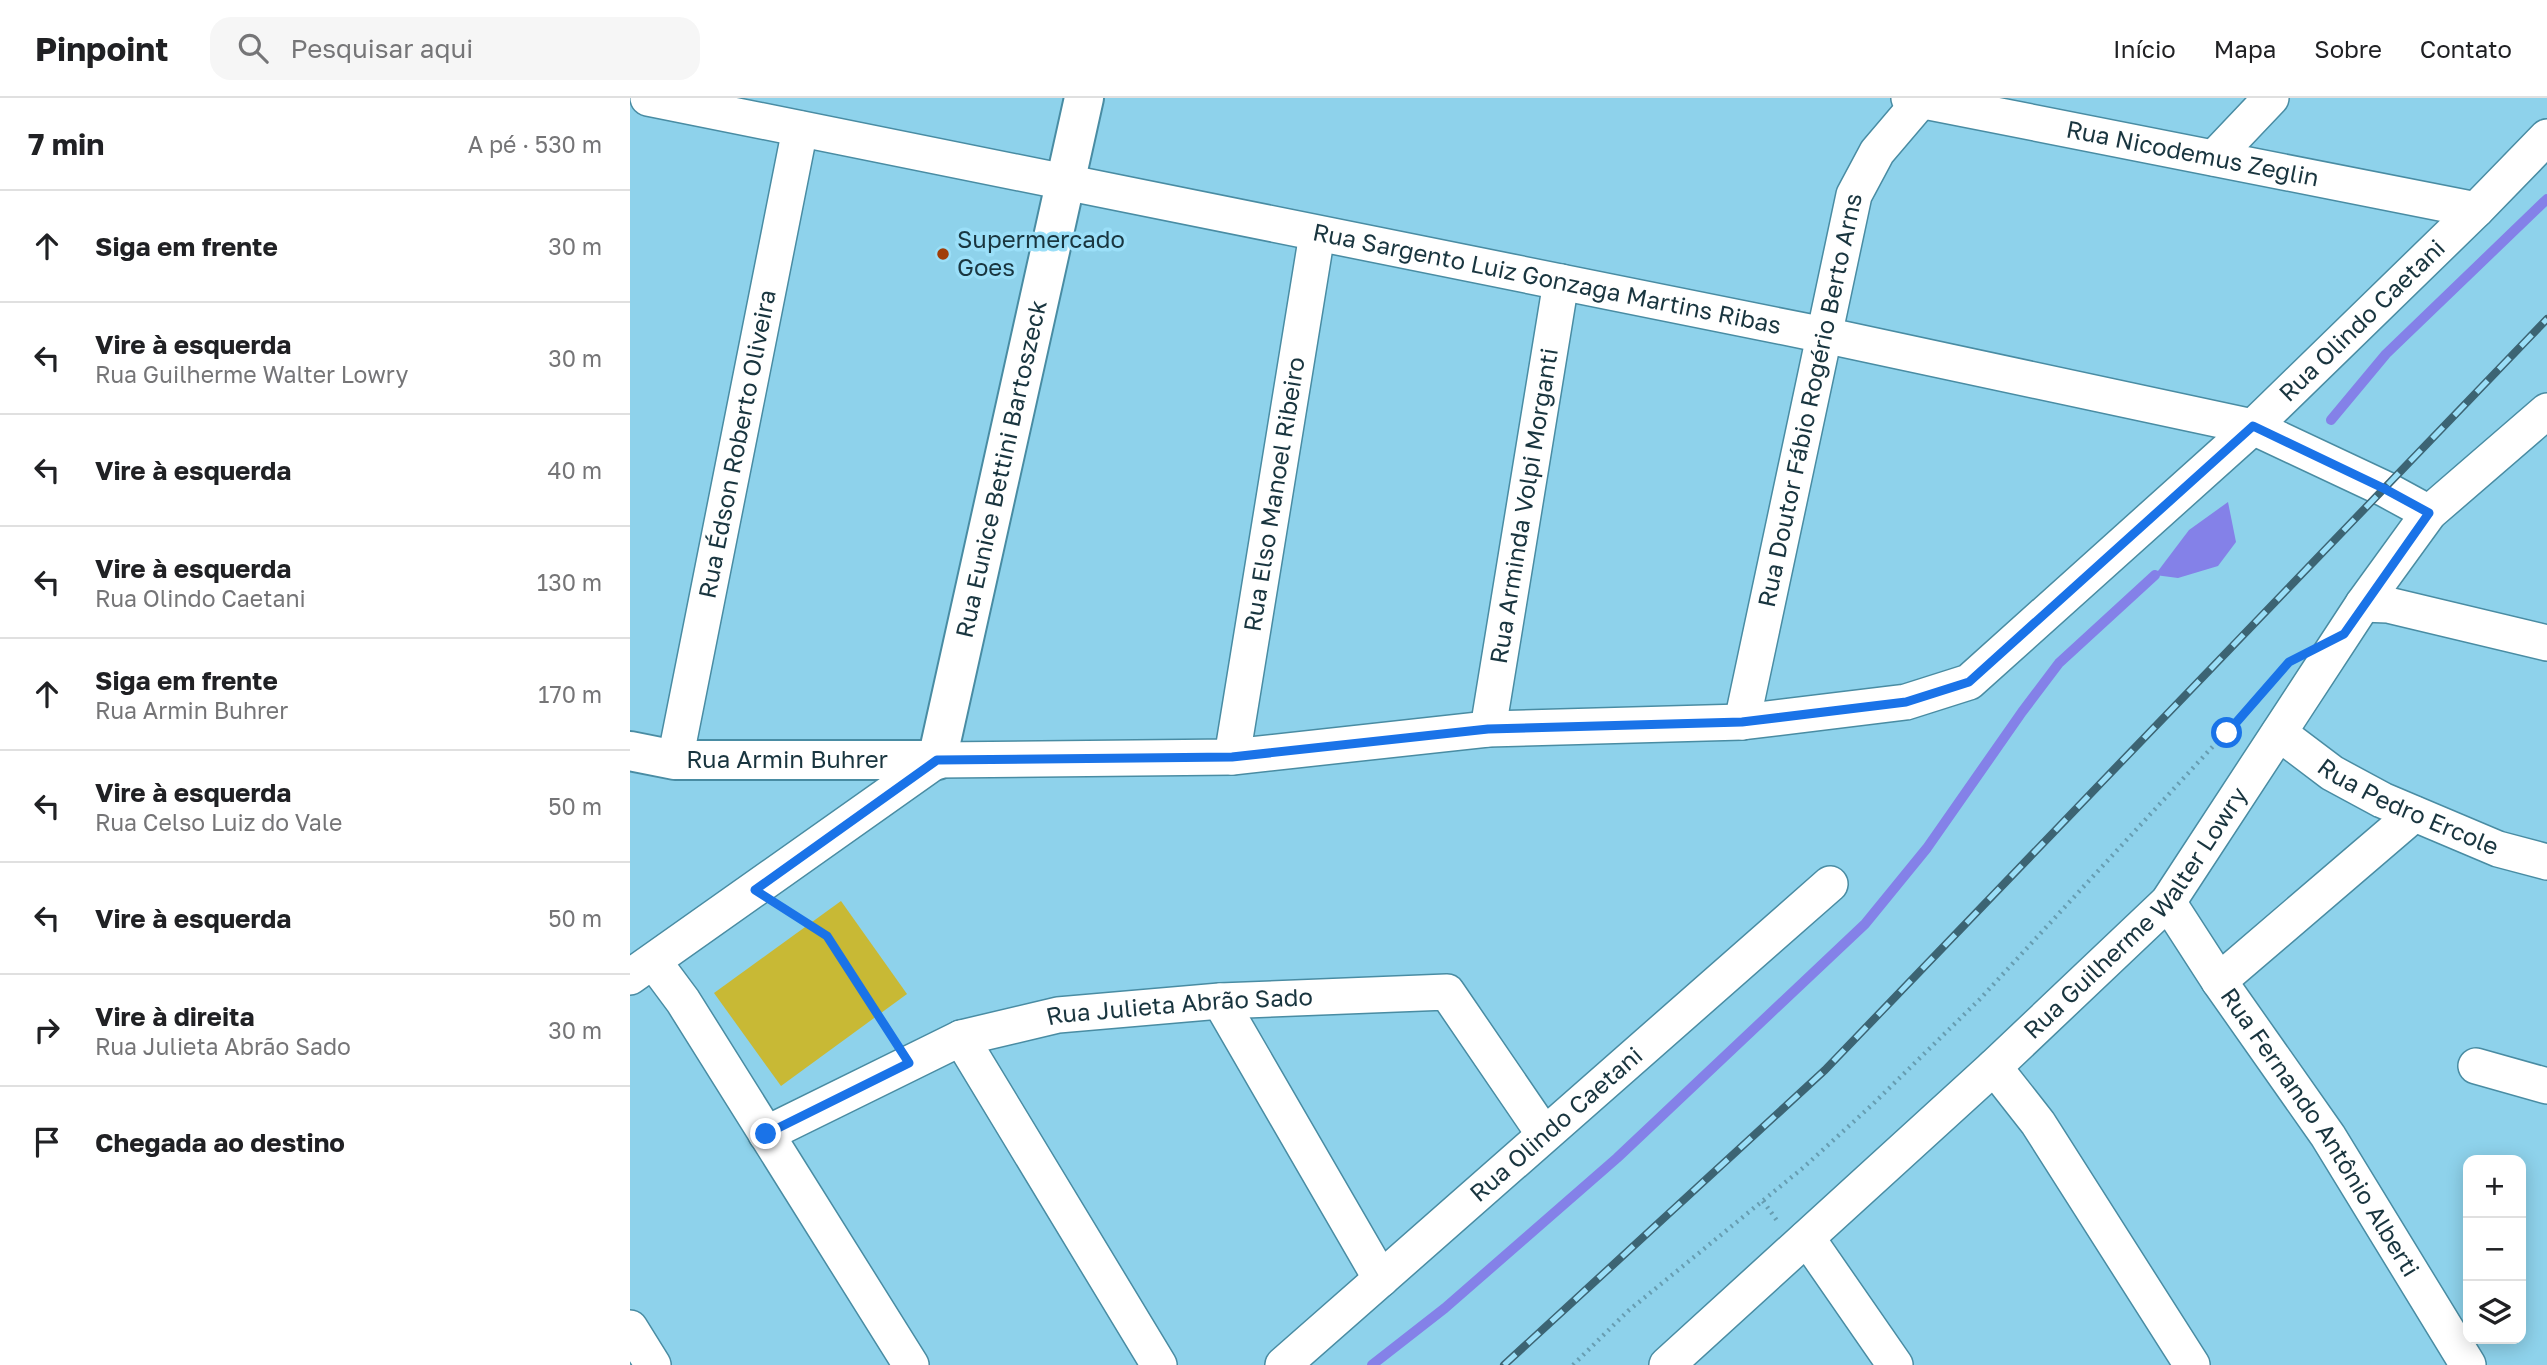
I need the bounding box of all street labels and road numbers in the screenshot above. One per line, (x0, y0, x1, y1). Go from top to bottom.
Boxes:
street label: Rua Nicodemus Zeglin (2064, 113, 2322, 192)
street label: Rua Doutor Fábio Rogério Berto Arns (1751, 190, 1867, 609)
street label: Rua Sargento Luiz Gonzaga Martins Ribas (1310, 216, 1784, 339)
street label: Rua Olindo Caetani (2272, 233, 2450, 407)
street label: Rua Édson Roberto Oliveira (691, 287, 781, 601)
street label: Rua Eunice Bettini Bartoszeck (949, 297, 1052, 640)
street label: Rua Arminda Volpi Morganti (1483, 346, 1563, 666)
street label: Rua Elso Manoel Ribeiro (1237, 355, 1310, 634)
street label: Rua Armin Buhrer (686, 744, 888, 773)
street label: Rua Pedro Ercole (2313, 751, 2503, 861)
street label: Rua Guilherme Walter Lowry (2017, 781, 2252, 1044)
street label: Rua Julieta Abrão Sado (1043, 981, 1313, 1030)
street label: Rua Fernando Antônio Alberti (2215, 982, 2426, 1281)
street label: Rua Olindo Caetani (1463, 1040, 1648, 1207)

